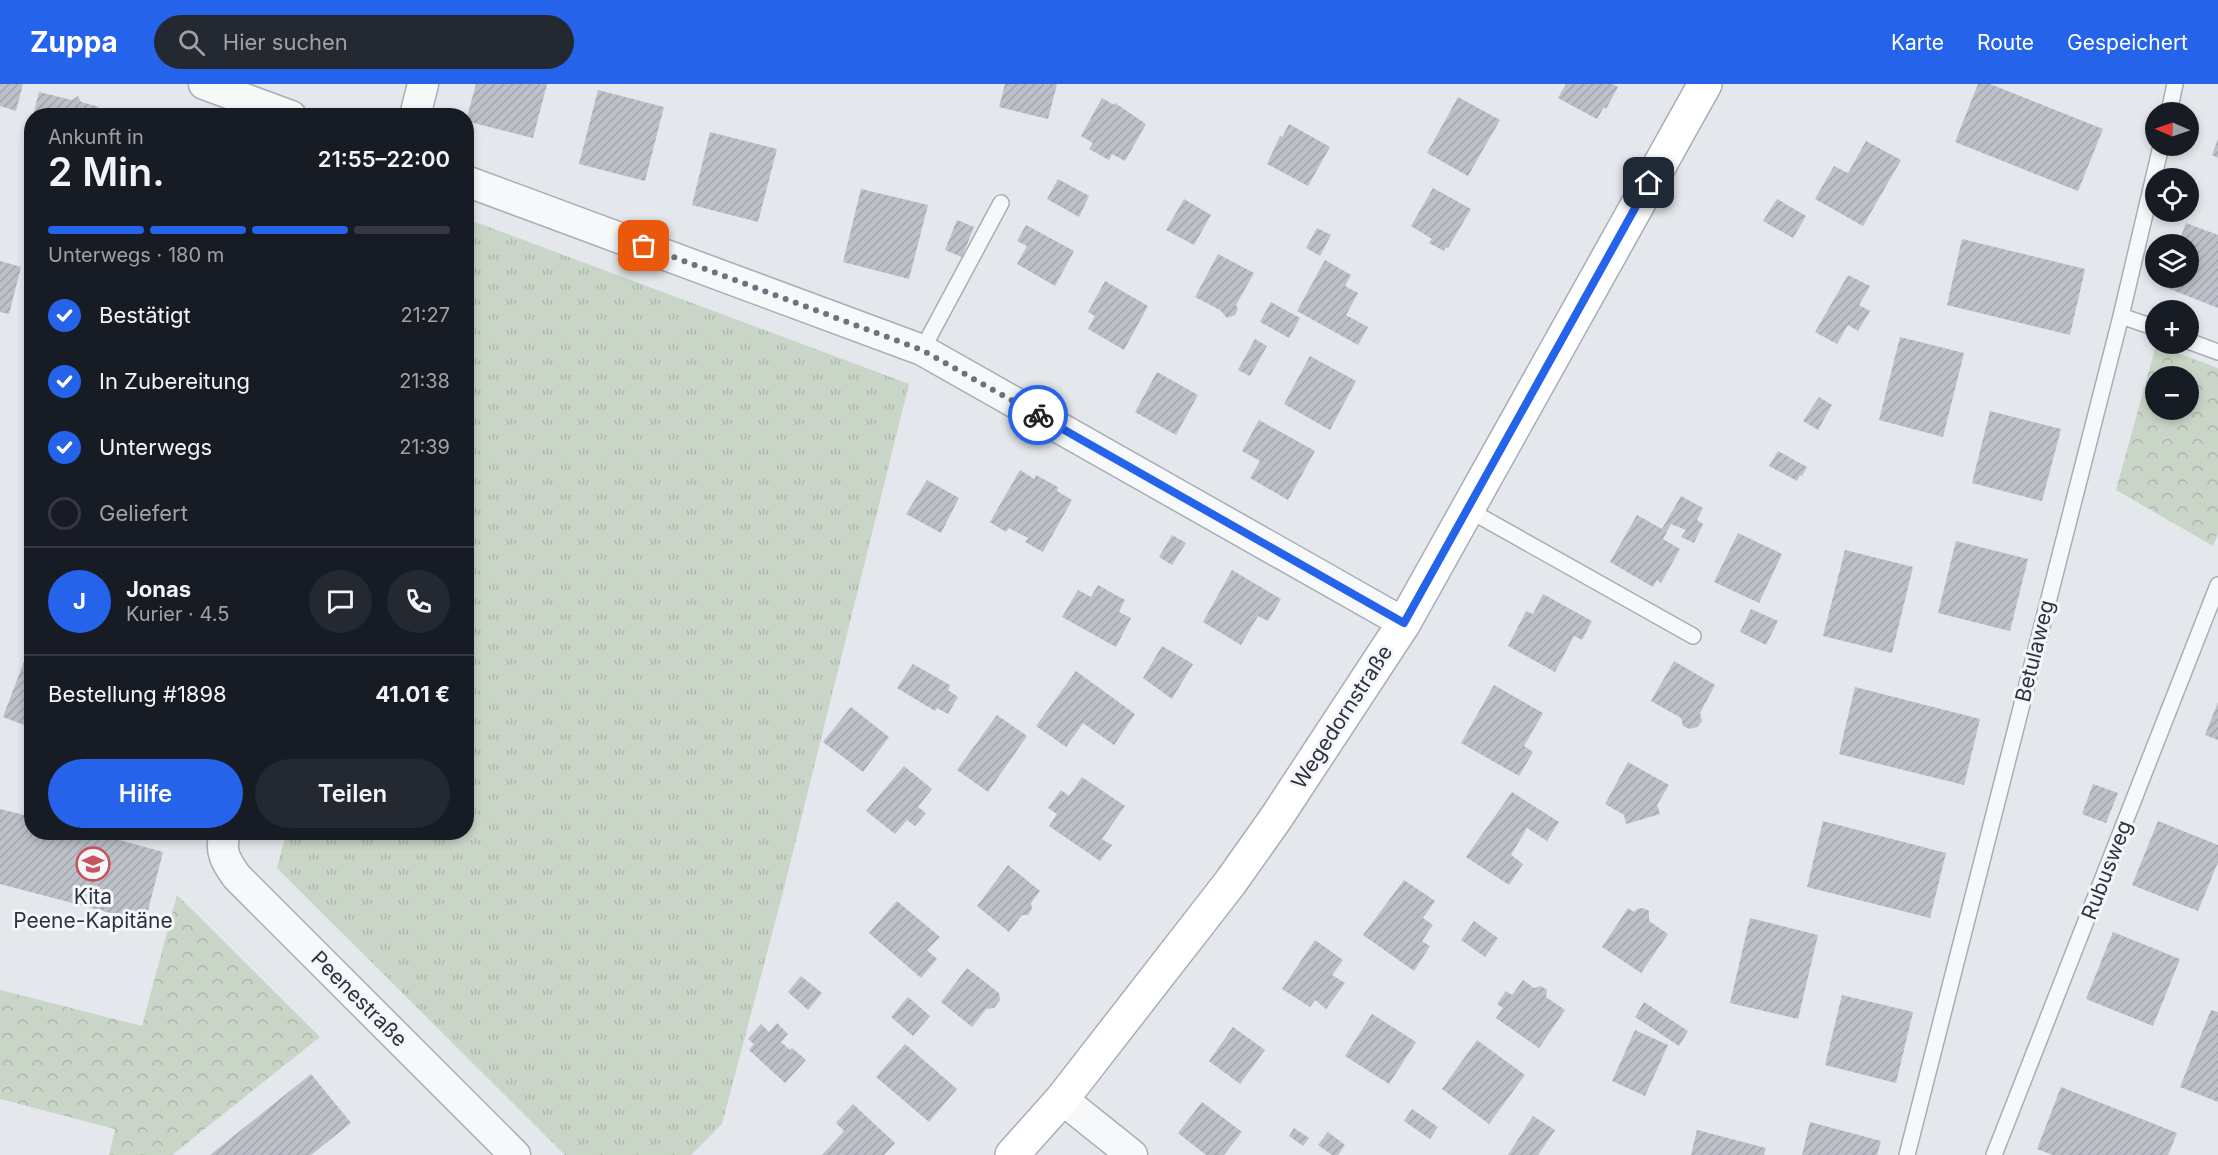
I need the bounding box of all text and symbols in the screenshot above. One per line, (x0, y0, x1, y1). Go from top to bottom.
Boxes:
search box (154, 15, 574, 69)
text: Zuppa (30, 25, 118, 59)
icon: search (175, 26, 208, 59)
text: Hier suchen (223, 29, 348, 55)
text: Karte (1891, 30, 1944, 55)
text: Route (1977, 30, 2034, 55)
text: Gespeichert (2067, 30, 2188, 55)
north arrow (2145, 102, 2199, 156)
map controls (2145, 102, 2199, 420)
text: Ankunft in (48, 125, 144, 149)
text: 21:55–22:00 (318, 146, 450, 172)
text: 2 Min. (48, 148, 165, 195)
pin (1623, 157, 1674, 208)
icon: home (1632, 166, 1665, 199)
button: locate (2145, 168, 2199, 222)
pin (618, 220, 669, 271)
icon: bag (627, 229, 660, 262)
button: layers (2145, 234, 2199, 288)
text: Unterwegs · 180 m (48, 243, 224, 267)
icon: check (48, 299, 81, 332)
button: + (2145, 300, 2199, 354)
text: Bestätigt (99, 302, 191, 328)
text: 21:27 (400, 303, 450, 327)
icon: check (48, 365, 81, 398)
button: − (2145, 366, 2199, 420)
text: In Zubereitung (99, 368, 250, 394)
text: 21:38 (399, 369, 450, 393)
courier (1008, 385, 1068, 445)
icon: bike (1022, 399, 1055, 432)
icon: check (48, 431, 81, 464)
text: Unterwegs (99, 434, 212, 460)
text: 21:39 (399, 435, 450, 459)
text: Geliefert (99, 500, 188, 526)
button: chat (309, 570, 372, 633)
button: phone (387, 570, 450, 633)
text: Jonas (126, 576, 191, 602)
text: J (73, 588, 86, 614)
street label: Betulaweg (2010, 597, 2059, 704)
text: Kurier · 4.5 (126, 602, 229, 626)
street label: Wegedornstraße (1286, 640, 1397, 793)
text: Bestellung #1898 (48, 681, 227, 707)
text: 41.01 € (375, 681, 450, 707)
button: Hilfe (48, 759, 243, 828)
button: Teilen (255, 759, 450, 828)
street label: Rubusweg (2076, 817, 2137, 923)
school or university icon: Kita Peene-Kapitäne (75, 846, 111, 882)
place label: Kita Peene-Kapitäne (13, 884, 173, 933)
street label: Peenestraße (306, 946, 412, 1052)

